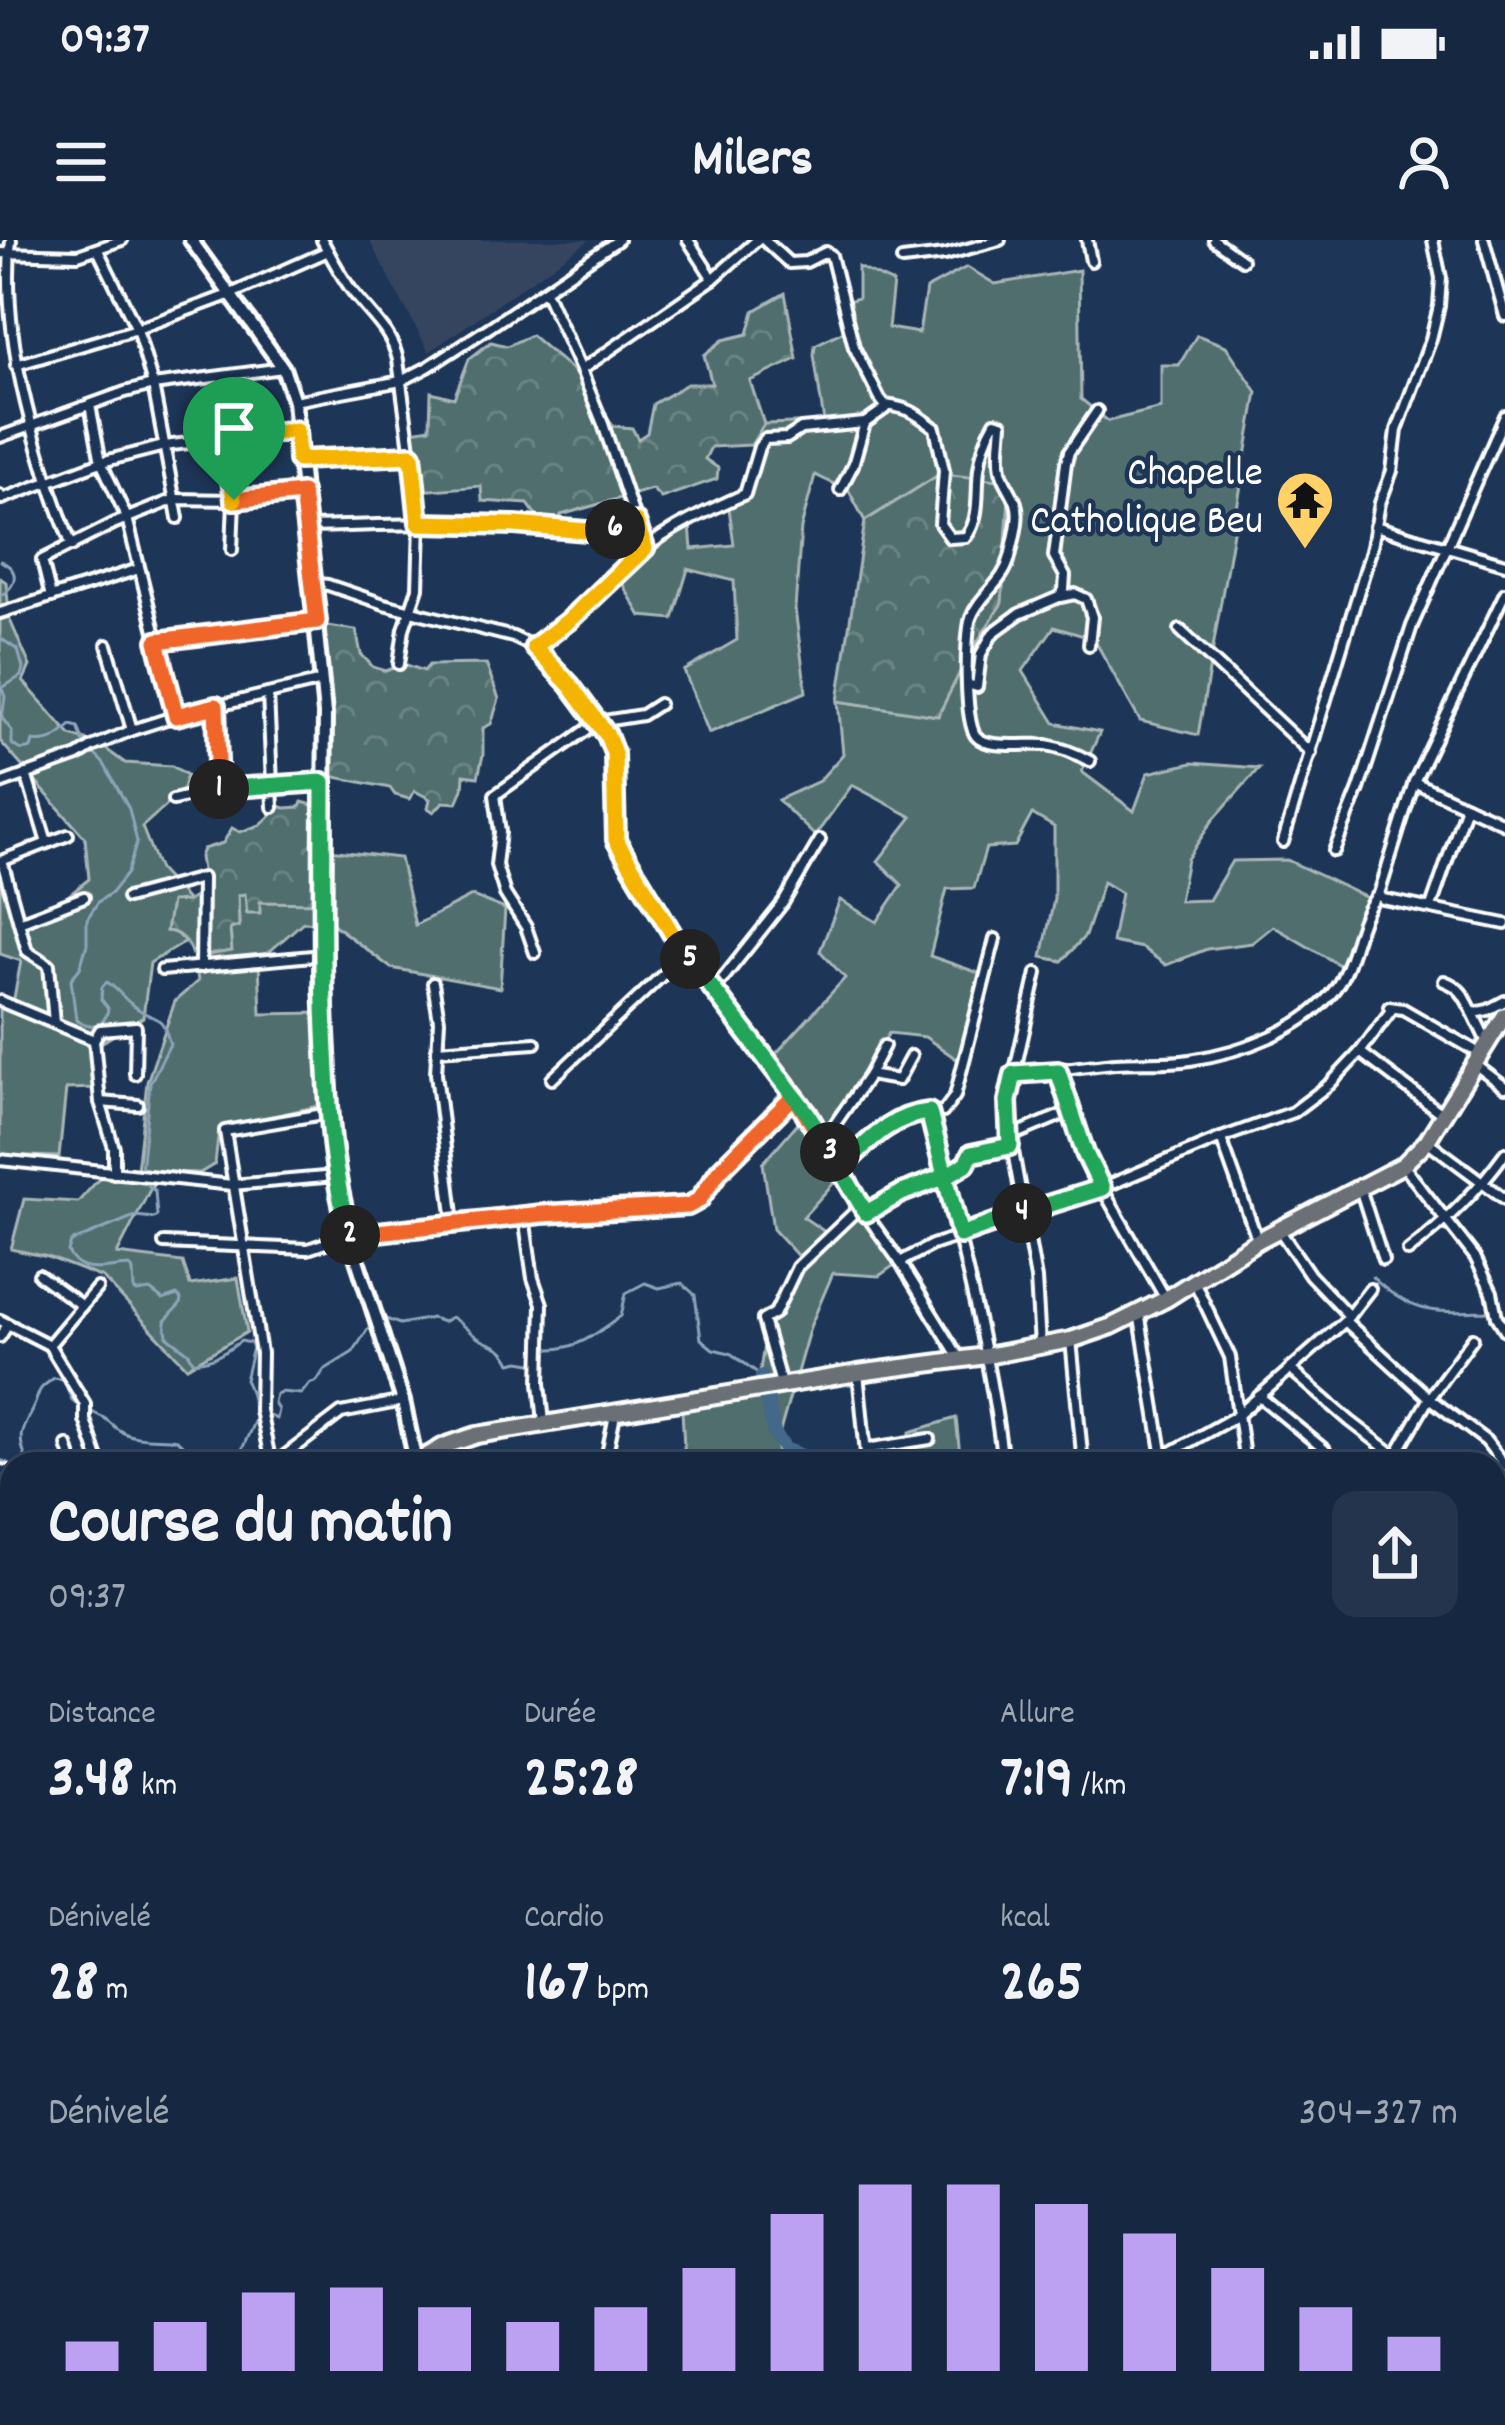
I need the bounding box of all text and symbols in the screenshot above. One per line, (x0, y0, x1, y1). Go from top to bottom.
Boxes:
text: 09:37 (60, 10, 150, 74)
text: Milers (692, 124, 813, 201)
icon: menu (48, 129, 114, 195)
icon: person (1391, 129, 1457, 195)
pin (183, 377, 285, 500)
icon: arrive (201, 395, 267, 461)
place label: Chapelle Catholique Beu (1030, 446, 1263, 554)
temple icon: Chapelle Catholique Beu (1274, 469, 1336, 551)
pin: 6 (585, 499, 645, 559)
text: 6 (607, 505, 623, 552)
pin: 1 (189, 759, 249, 819)
text: 1 (215, 765, 223, 812)
pin: 5 (660, 929, 720, 989)
text: 5 (682, 935, 698, 982)
pin: 3 (800, 1122, 860, 1182)
text: 3 (823, 1128, 837, 1175)
pin: 4 (992, 1183, 1052, 1243)
text: 4 (1015, 1189, 1029, 1236)
pin: 2 (320, 1205, 380, 1265)
text: 2 (343, 1211, 357, 1258)
text: Course du matin (48, 1480, 453, 1574)
button: share (1332, 1491, 1458, 1617)
text: 09:37 (48, 1572, 126, 1627)
text: Distance (48, 1692, 156, 1739)
text: Durée (524, 1692, 596, 1739)
text: Allure (1000, 1692, 1075, 1739)
text: 3.48 (48, 1739, 134, 1825)
text: 25:28 (524, 1739, 638, 1825)
text: 7:19 (1000, 1739, 1074, 1825)
text: km (134, 1764, 177, 1811)
text: /km (1074, 1764, 1127, 1811)
text: Dénivelé (48, 1896, 151, 1943)
text: Cardio (524, 1896, 604, 1943)
text: kcal (1000, 1896, 1050, 1943)
text: 28 (48, 1943, 98, 2029)
text: 167 (524, 1943, 590, 2029)
text: 265 (1000, 1943, 1083, 2029)
text: m (98, 1968, 129, 2015)
text: bpm (590, 1968, 649, 2015)
text: Dénivelé (48, 2088, 170, 2143)
text: 304–327 m (1299, 2088, 1458, 2143)

